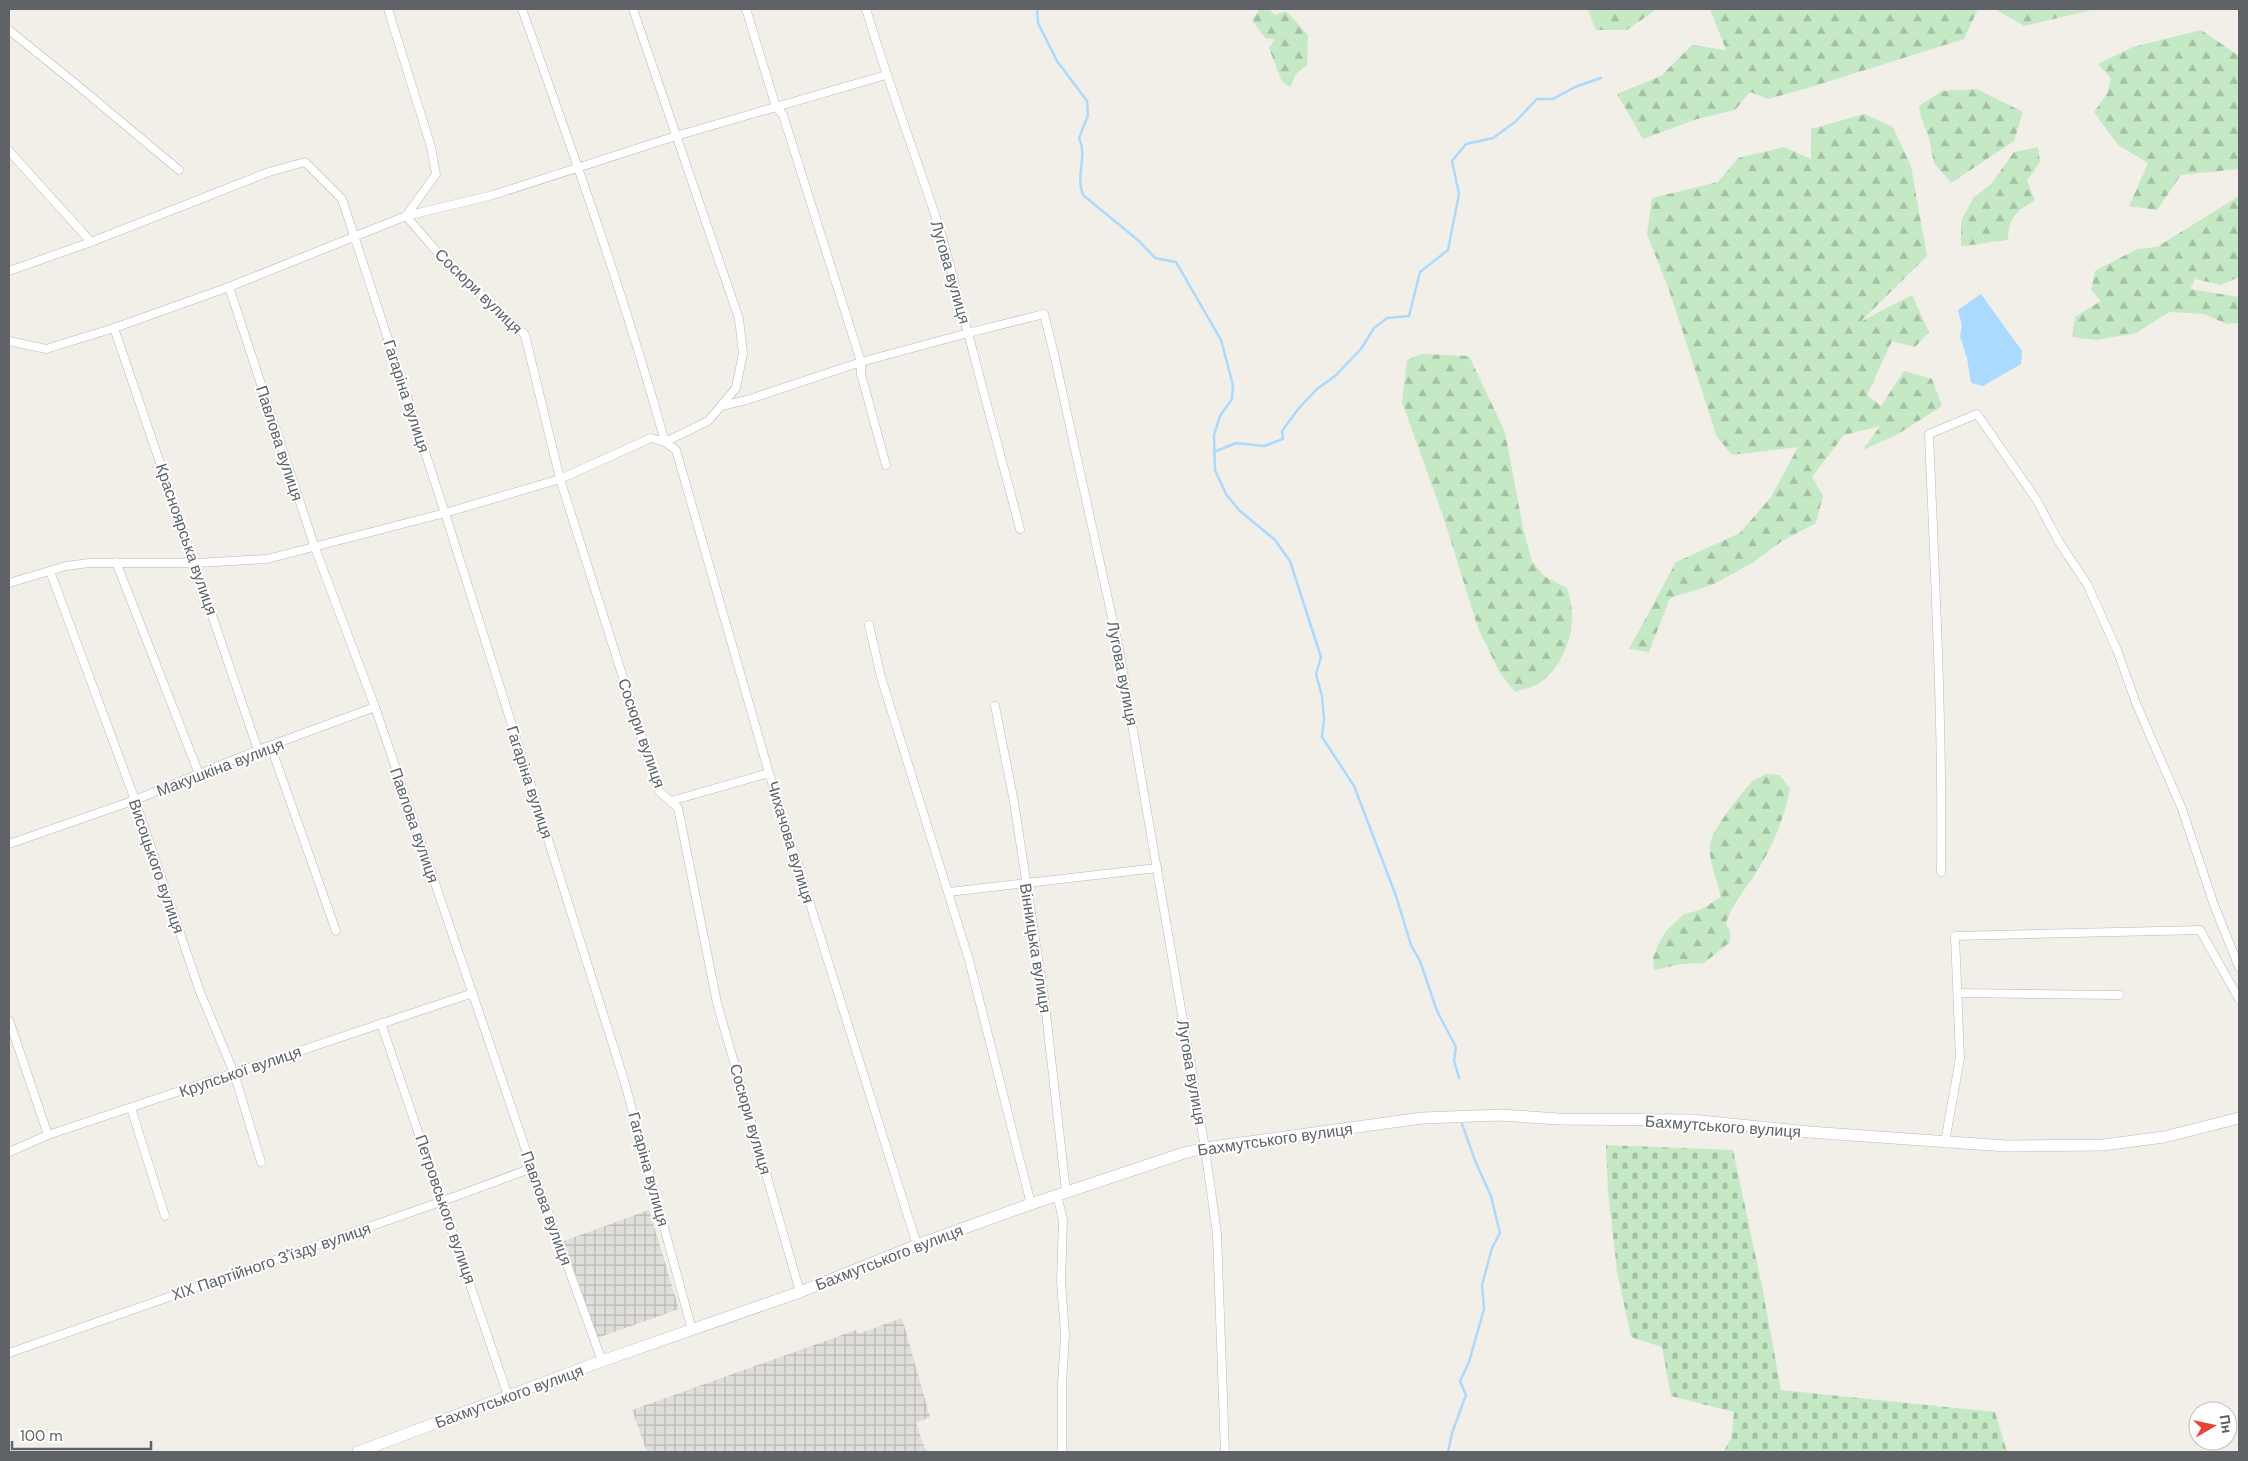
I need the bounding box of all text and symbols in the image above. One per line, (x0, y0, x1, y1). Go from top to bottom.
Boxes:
street label: Лугова вулиця (926, 218, 975, 326)
street label: Сосюри вулиця (430, 244, 527, 339)
street label: Гагаріна вулиця (378, 337, 435, 455)
street label: Павлова вулиця (251, 383, 308, 504)
street label: Красноярська вулиця (151, 461, 222, 618)
street label: Лугова вулиця (1102, 619, 1143, 727)
street label: Сосюри вулиця (613, 676, 670, 791)
street label: Гагаріна вулиця (501, 723, 558, 841)
street label: Макушкіна вулиця (153, 733, 287, 801)
street label: Павлова вулиця (385, 765, 444, 885)
street label: Чихачова вулиця (762, 779, 819, 906)
street label: Висоцького вулиця (124, 796, 189, 936)
street label: Вінницька вулиця (1015, 882, 1056, 1014)
street label: Лугова вулиця (1172, 1018, 1211, 1126)
street label: Крупської вулиця (176, 1041, 304, 1102)
street label: Сосюри вулиця (725, 1061, 776, 1177)
street label: Гагаріна вулиця (623, 1110, 674, 1229)
street label: Бахмутського вулиця (1644, 1111, 1802, 1142)
street label: Бахмутського вулиця (1196, 1118, 1354, 1161)
street label: Петровського вулиця (410, 1132, 481, 1286)
street label: Павлова вулиця (516, 1148, 577, 1268)
street label: XIX Партійного З'їзду вулиця (169, 1217, 374, 1306)
street label: Бахмутського вулиця (812, 1220, 966, 1295)
street label: Бахмутського вулиця (432, 1360, 586, 1433)
north arrow (2188, 1401, 2238, 1451)
text: Пн (2216, 1413, 2236, 1435)
scale bar (12, 1418, 151, 1450)
text: 100 m (20, 1426, 63, 1446)

